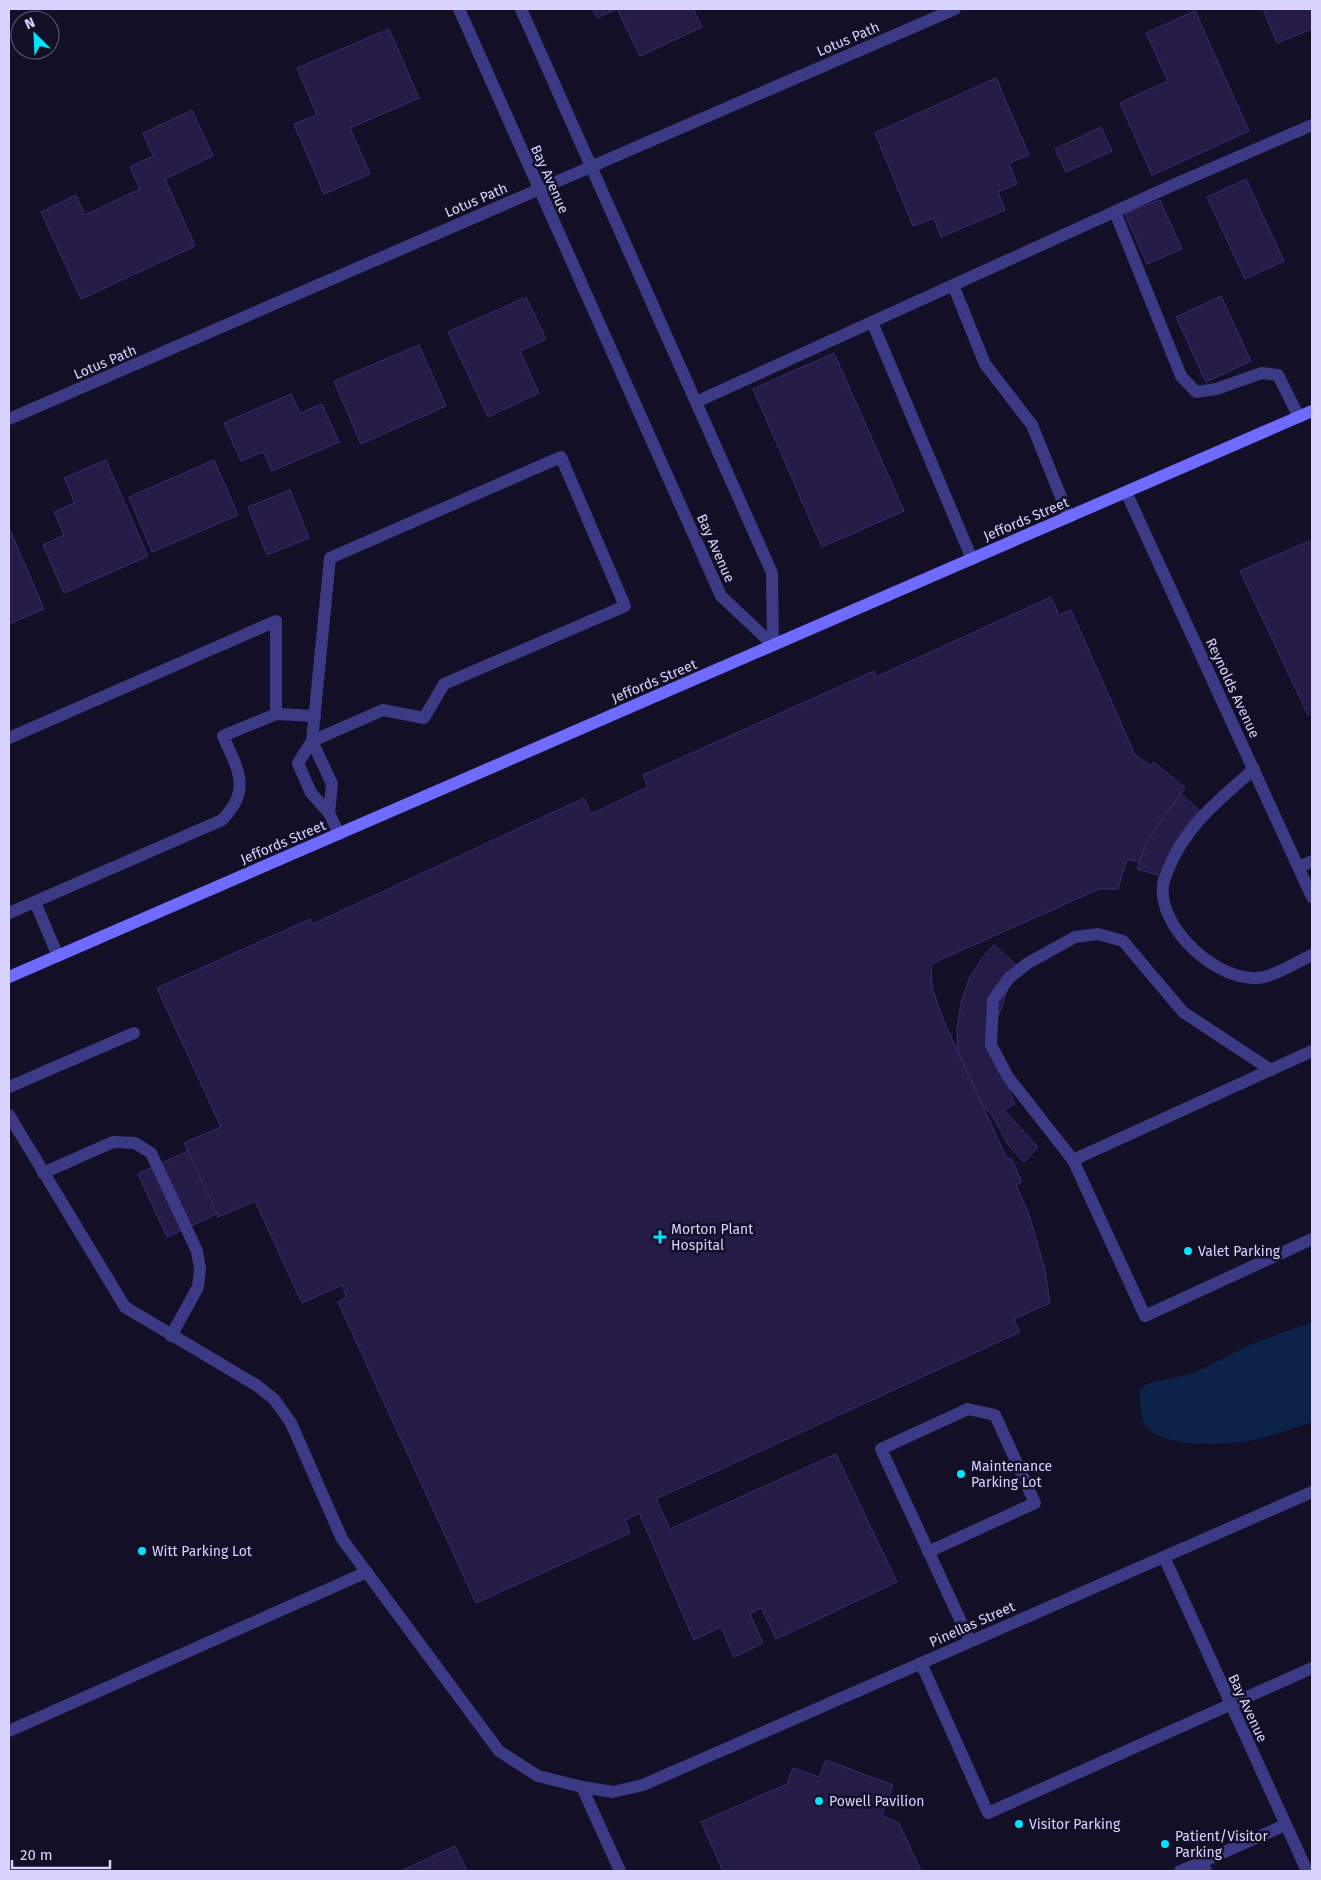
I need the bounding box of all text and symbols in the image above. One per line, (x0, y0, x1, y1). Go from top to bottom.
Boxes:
north arrow (10, 10, 60, 60)
text: N (22, 14, 38, 33)
street label: Lotus Path (814, 19, 882, 60)
street label: Bay Avenue (527, 142, 572, 216)
street label: Lotus Path (442, 180, 510, 221)
street label: Lotus Path (71, 342, 139, 383)
street label: Jeffords Street (981, 494, 1072, 545)
street label: Bay Avenue (693, 511, 738, 585)
street label: Reynolds Avenue (1202, 636, 1263, 741)
street label: Jeffords Street (609, 656, 700, 707)
street label: Jeffords Street (238, 817, 329, 868)
place label: Morton Plant Hospital (671, 1221, 754, 1254)
marker: Morton Plant Hospital (653, 1230, 667, 1244)
place label: Valet Parking (1198, 1243, 1281, 1260)
marker: Valet Parking (1182, 1245, 1194, 1257)
place label: Maintenance Parking Lot (971, 1458, 1052, 1491)
marker: Maintenance Parking Lot (955, 1468, 967, 1480)
place label: Witt Parking Lot (152, 1543, 253, 1560)
marker: Witt Parking Lot (136, 1545, 148, 1557)
street label: Pinellas Street (927, 1598, 1018, 1651)
street label: Bay Avenue (1224, 1672, 1271, 1745)
place label: Powell Pavilion (829, 1793, 925, 1810)
marker: Powell Pavilion (813, 1795, 825, 1807)
place label: Visitor Parking (1029, 1816, 1121, 1833)
marker: Visitor Parking (1013, 1818, 1025, 1830)
place label: Patient/Visitor Parking (1175, 1828, 1268, 1861)
scale bar (12, 1838, 110, 1870)
marker: Patient/Visitor Parking (1159, 1838, 1171, 1850)
text: 20 m (20, 1846, 53, 1864)

